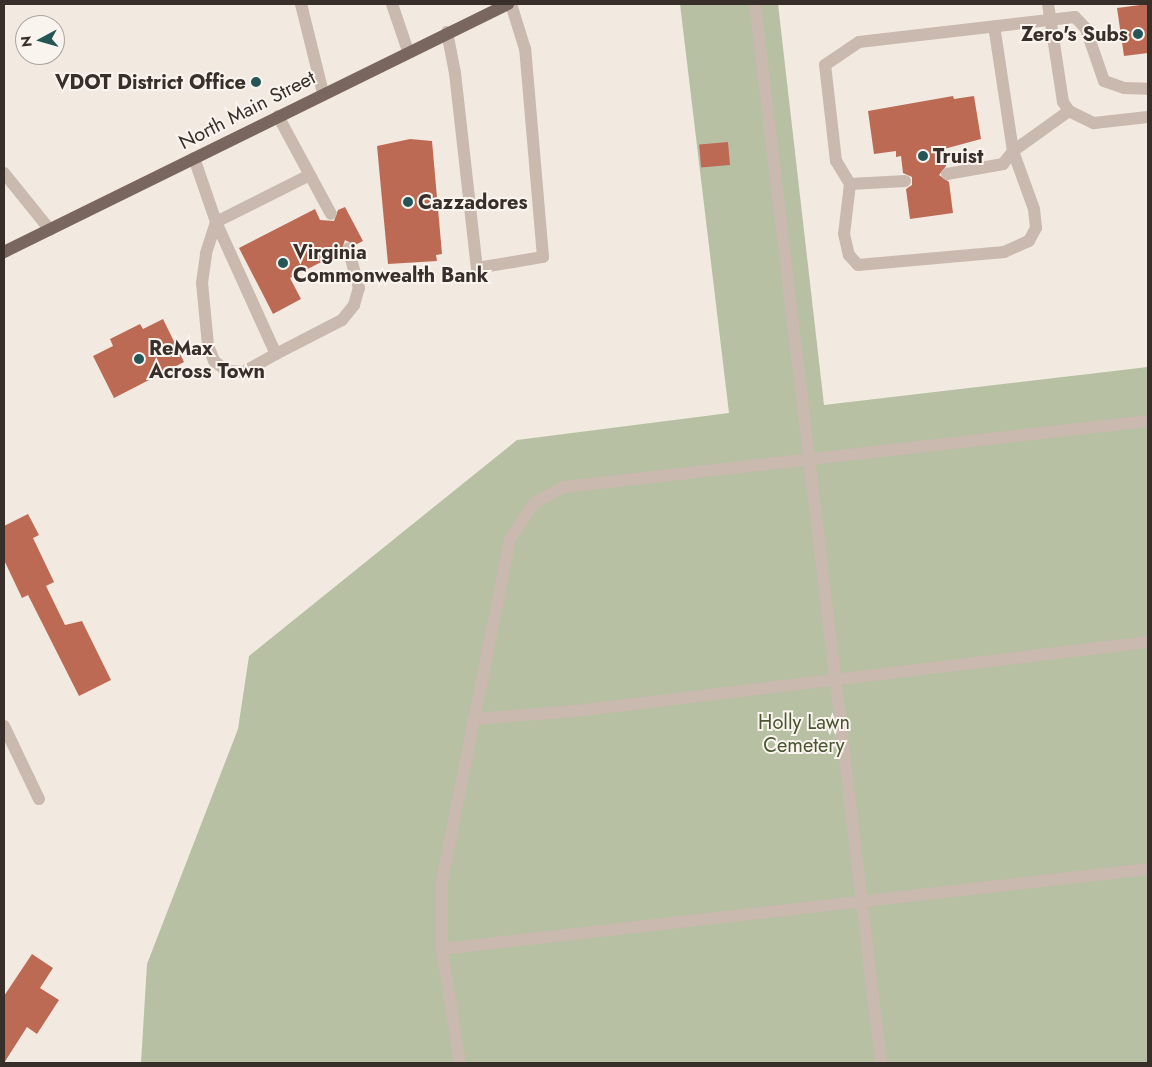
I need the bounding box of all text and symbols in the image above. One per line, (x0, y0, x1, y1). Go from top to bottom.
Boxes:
north arrow (15, 15, 65, 65)
place label: Zero's Subs (1021, 22, 1128, 46)
marker: Zero's Subs (1132, 28, 1144, 40)
text: N (16, 35, 37, 48)
street label: North Main Street (175, 65, 319, 155)
place label: VDOT District Office (55, 70, 246, 94)
marker: VDOT District Office (250, 76, 262, 88)
place label: Truist (933, 144, 983, 168)
marker: Truist (917, 150, 929, 162)
place label: Cazzadores (418, 190, 528, 214)
marker: Cazzadores (402, 196, 414, 208)
place label: Virginia Commonwealth Bank (293, 240, 488, 287)
marker: Virginia Commonwealth Bank (277, 257, 289, 269)
place label: ReMax Across Town (149, 336, 265, 383)
marker: ReMax Across Town (133, 353, 145, 365)
park label: Holly Lawn Cemetery (758, 711, 850, 758)

